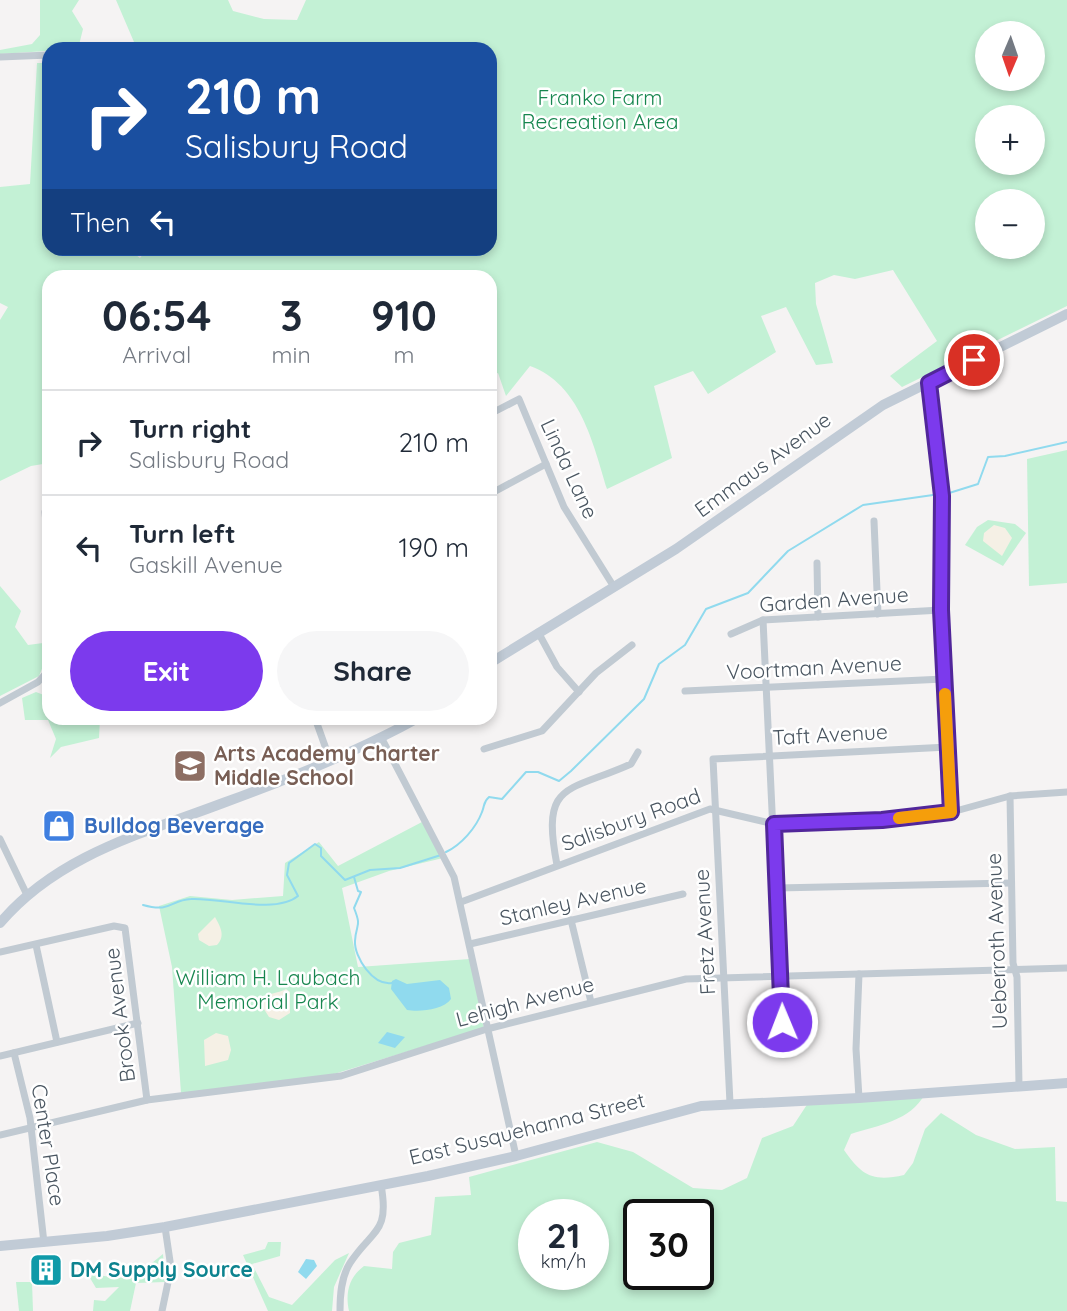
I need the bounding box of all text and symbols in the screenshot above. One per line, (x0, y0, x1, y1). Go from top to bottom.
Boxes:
north arrow (975, 21, 1045, 91)
map controls (975, 21, 1045, 259)
text: 210 m (185, 65, 321, 126)
icon: right (70, 70, 161, 161)
park label: Franko Farm Recreation Area (521, 84, 679, 134)
button: + (975, 105, 1045, 175)
text: Salisbury Road (185, 126, 408, 166)
button: − (975, 189, 1045, 259)
icon: left (144, 203, 182, 241)
text: Then (70, 206, 130, 239)
text: 06:54 (102, 289, 211, 342)
text: 3 (280, 289, 302, 342)
text: 910 (371, 289, 437, 342)
pin (944, 330, 1004, 390)
text: Arrival (122, 340, 191, 369)
text: min (272, 340, 311, 369)
text: m (393, 340, 414, 369)
icon: arrive (955, 341, 993, 379)
street label: Emmaus Avenue (689, 406, 836, 522)
text: Turn right (129, 412, 251, 445)
street label: Linda Lane (536, 415, 604, 523)
icon: right (70, 424, 108, 462)
text: 210 m (399, 426, 469, 459)
text: Salisbury Road (129, 445, 289, 474)
text: Turn left (129, 517, 236, 550)
icon: left (70, 529, 108, 567)
text: 190 m (399, 531, 469, 564)
text: Gaskill Avenue (129, 550, 283, 579)
street label: Garden Avenue (758, 581, 909, 617)
button: Exit (70, 631, 263, 711)
button: Share (277, 631, 469, 711)
street label: Voortman Avenue (726, 649, 902, 685)
street label: Taft Avenue (772, 718, 888, 750)
place label: Arts Academy Charter Middle School (214, 740, 440, 790)
school or university icon: Arts Academy Charter Middle School (171, 747, 209, 785)
street label: Salisbury Road (558, 782, 704, 856)
shop icon: Bulldog Beverage (40, 807, 78, 845)
place label: Bulldog Beverage (84, 812, 264, 838)
street label: Ueberroth Avenue (980, 852, 1012, 1030)
street label: Fretz Avenue (688, 868, 720, 996)
street label: Stanley Avenue (497, 872, 649, 931)
street label: Brook Avenue (98, 946, 140, 1084)
park label: William H. Laubach Memorial Park (175, 964, 361, 1014)
street label: Lehigh Avenue (453, 970, 597, 1032)
position arrow (745, 985, 819, 1059)
street label: Center Place (27, 1082, 71, 1208)
street label: East Susquehanna Street (406, 1086, 647, 1170)
speed limit sign: 30 (623, 1199, 714, 1290)
text: 21 (547, 1213, 580, 1257)
text: km/h (541, 1250, 586, 1273)
building icon: DM Supply Source (27, 1251, 65, 1289)
place label: DM Supply Source (70, 1256, 253, 1282)

